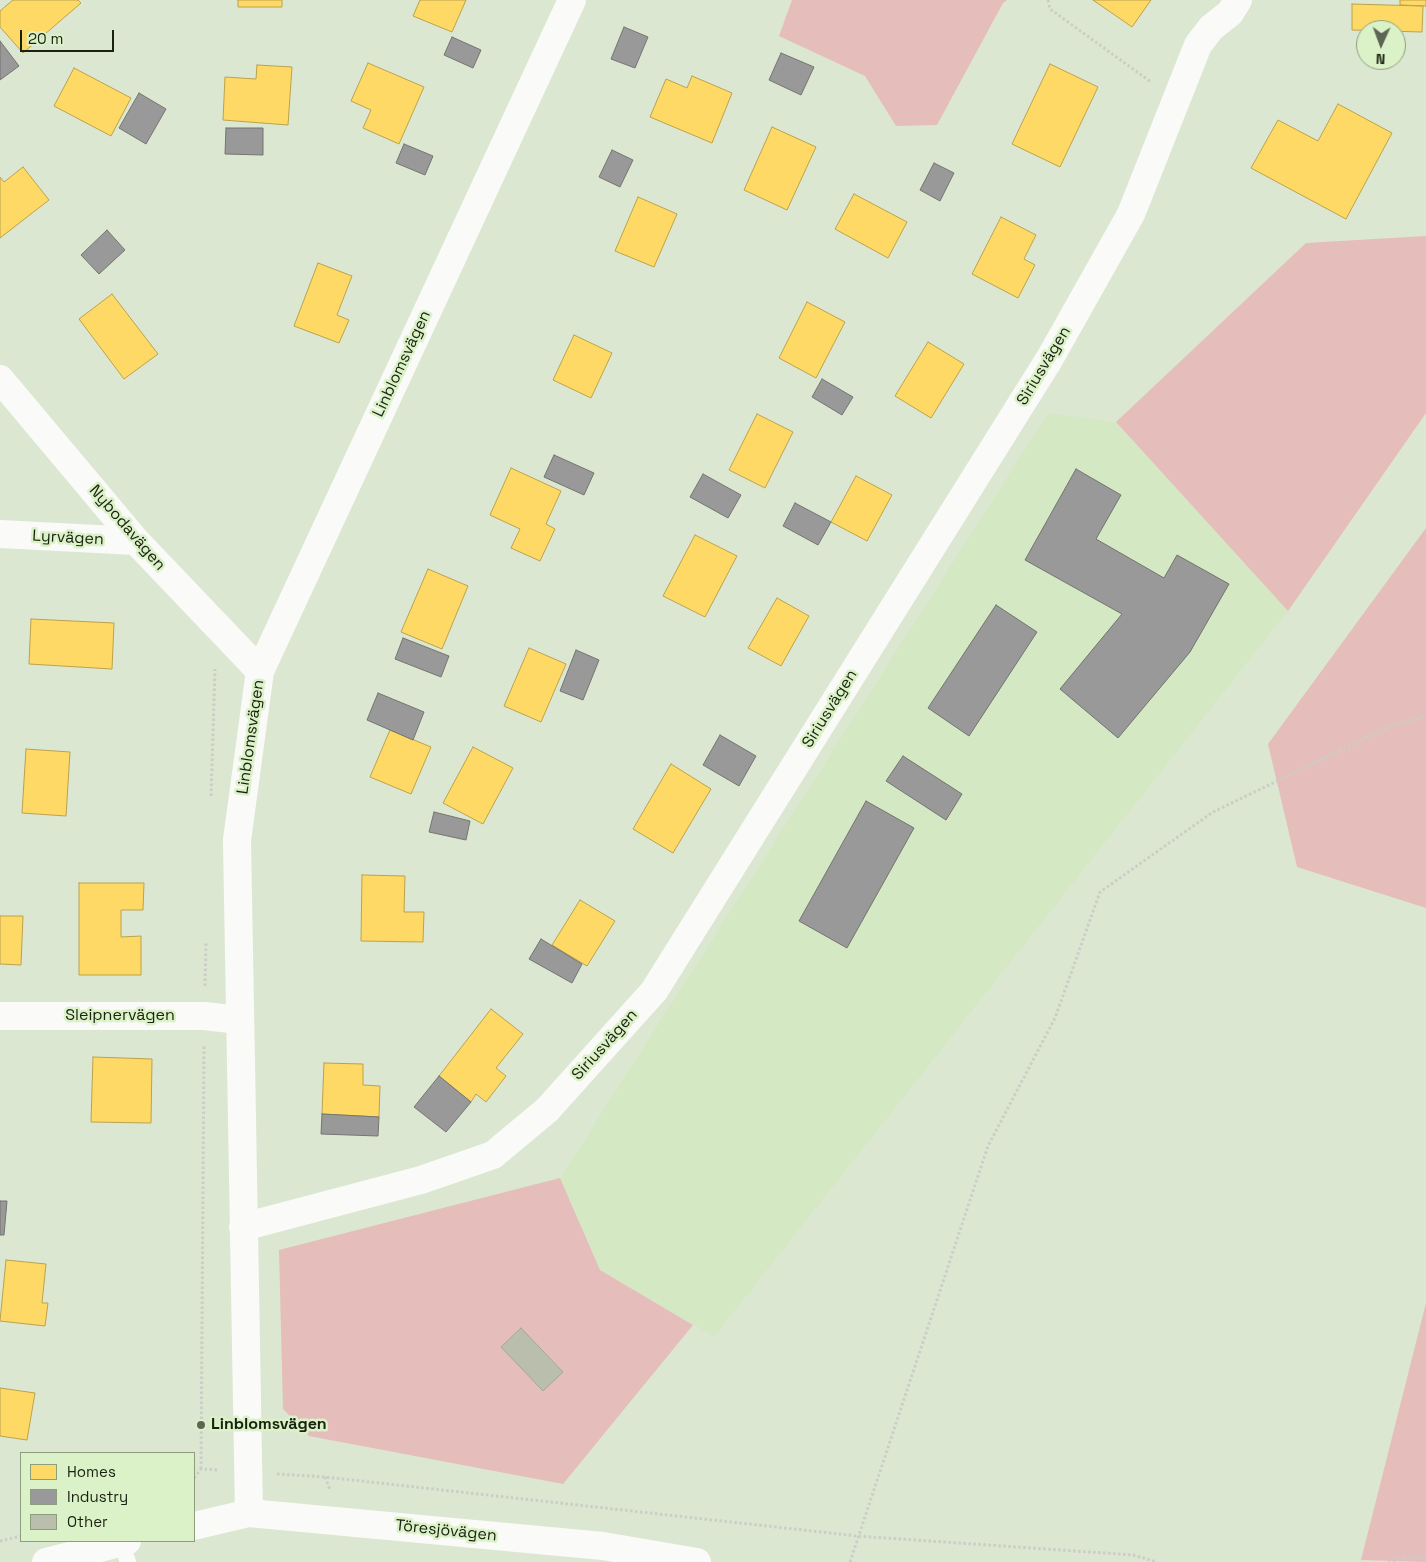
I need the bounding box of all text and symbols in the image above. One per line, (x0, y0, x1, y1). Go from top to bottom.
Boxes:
scale bar (22, 20, 116, 52)
north arrow (1356, 20, 1406, 70)
text: 20 m (28, 29, 63, 48)
text: N (1376, 50, 1386, 68)
street label: Linblomsvägen (369, 308, 435, 420)
street label: Siriusvägen (1013, 323, 1075, 409)
street label: Nybodavägen (85, 481, 169, 575)
street label: Lyrvägen (32, 527, 104, 549)
street label: Siriusvägen (798, 666, 862, 752)
street label: Linblomsvägen (233, 679, 269, 795)
street label: Sleipnervägen (65, 1006, 175, 1026)
street label: Siriusvägen (568, 1006, 642, 1084)
place label: Linblomsvägen (211, 1415, 327, 1435)
marker: Linblomsvägen (195, 1419, 207, 1431)
legend (20, 1452, 195, 1542)
text: Homes (67, 1462, 116, 1481)
text: Industry (67, 1487, 128, 1506)
text: Other (67, 1512, 108, 1531)
street label: Töresjövägen (394, 1516, 498, 1546)

